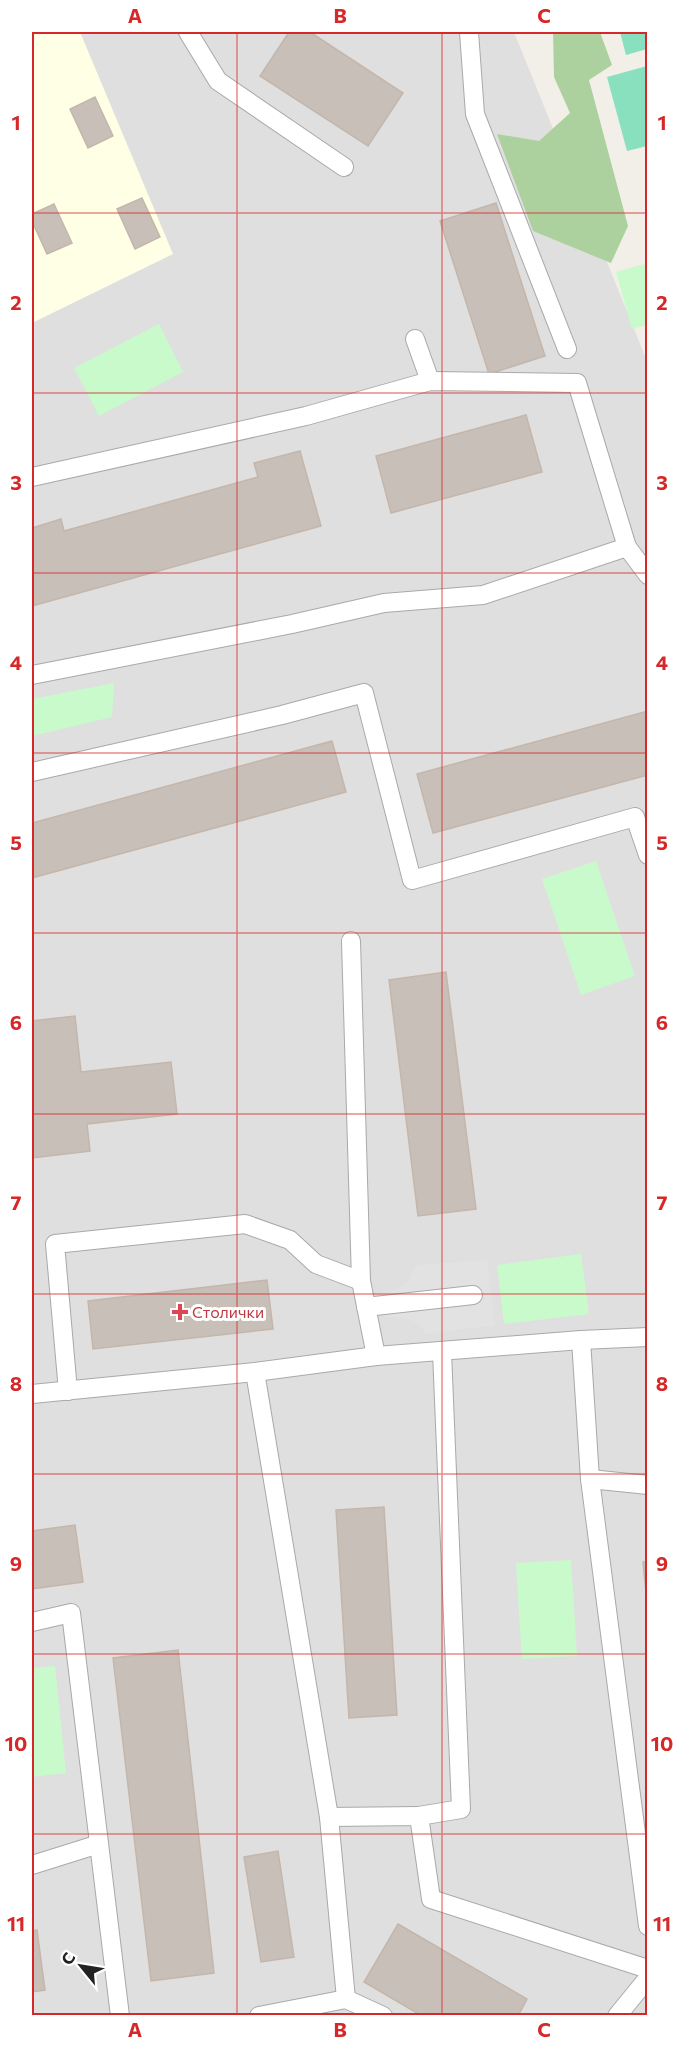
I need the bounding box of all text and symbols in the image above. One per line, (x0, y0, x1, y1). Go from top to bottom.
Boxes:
text: A (128, 3, 142, 27)
text: B (333, 3, 347, 27)
text: C (537, 3, 551, 27)
text: 1 (11, 110, 21, 134)
text: 1 (657, 110, 667, 134)
text: 2 (10, 290, 22, 314)
text: 2 (656, 290, 668, 314)
text: 3 (10, 470, 22, 494)
text: 3 (656, 470, 668, 494)
text: 4 (10, 650, 22, 674)
text: 4 (656, 650, 668, 674)
text: 5 (10, 830, 22, 854)
text: 5 (656, 830, 668, 854)
text: 6 (10, 1010, 22, 1034)
text: 6 (656, 1010, 668, 1034)
text: 7 (11, 1190, 22, 1214)
text: 7 (657, 1190, 668, 1214)
place label: Столички (192, 1302, 264, 1321)
marker: Столички (173, 1305, 187, 1319)
text: 8 (10, 1371, 22, 1395)
text: 8 (656, 1371, 668, 1395)
text: 9 (10, 1551, 22, 1575)
text: 9 (656, 1551, 668, 1575)
text: 10 (5, 1731, 27, 1755)
text: 10 (651, 1731, 673, 1755)
text: 11 (7, 1911, 25, 1935)
text: 11 (653, 1911, 671, 1935)
north arrow (51, 1936, 111, 1996)
text: С (57, 1949, 79, 1968)
text: A (128, 2017, 142, 2041)
text: B (333, 2017, 347, 2041)
text: C (537, 2017, 551, 2041)

